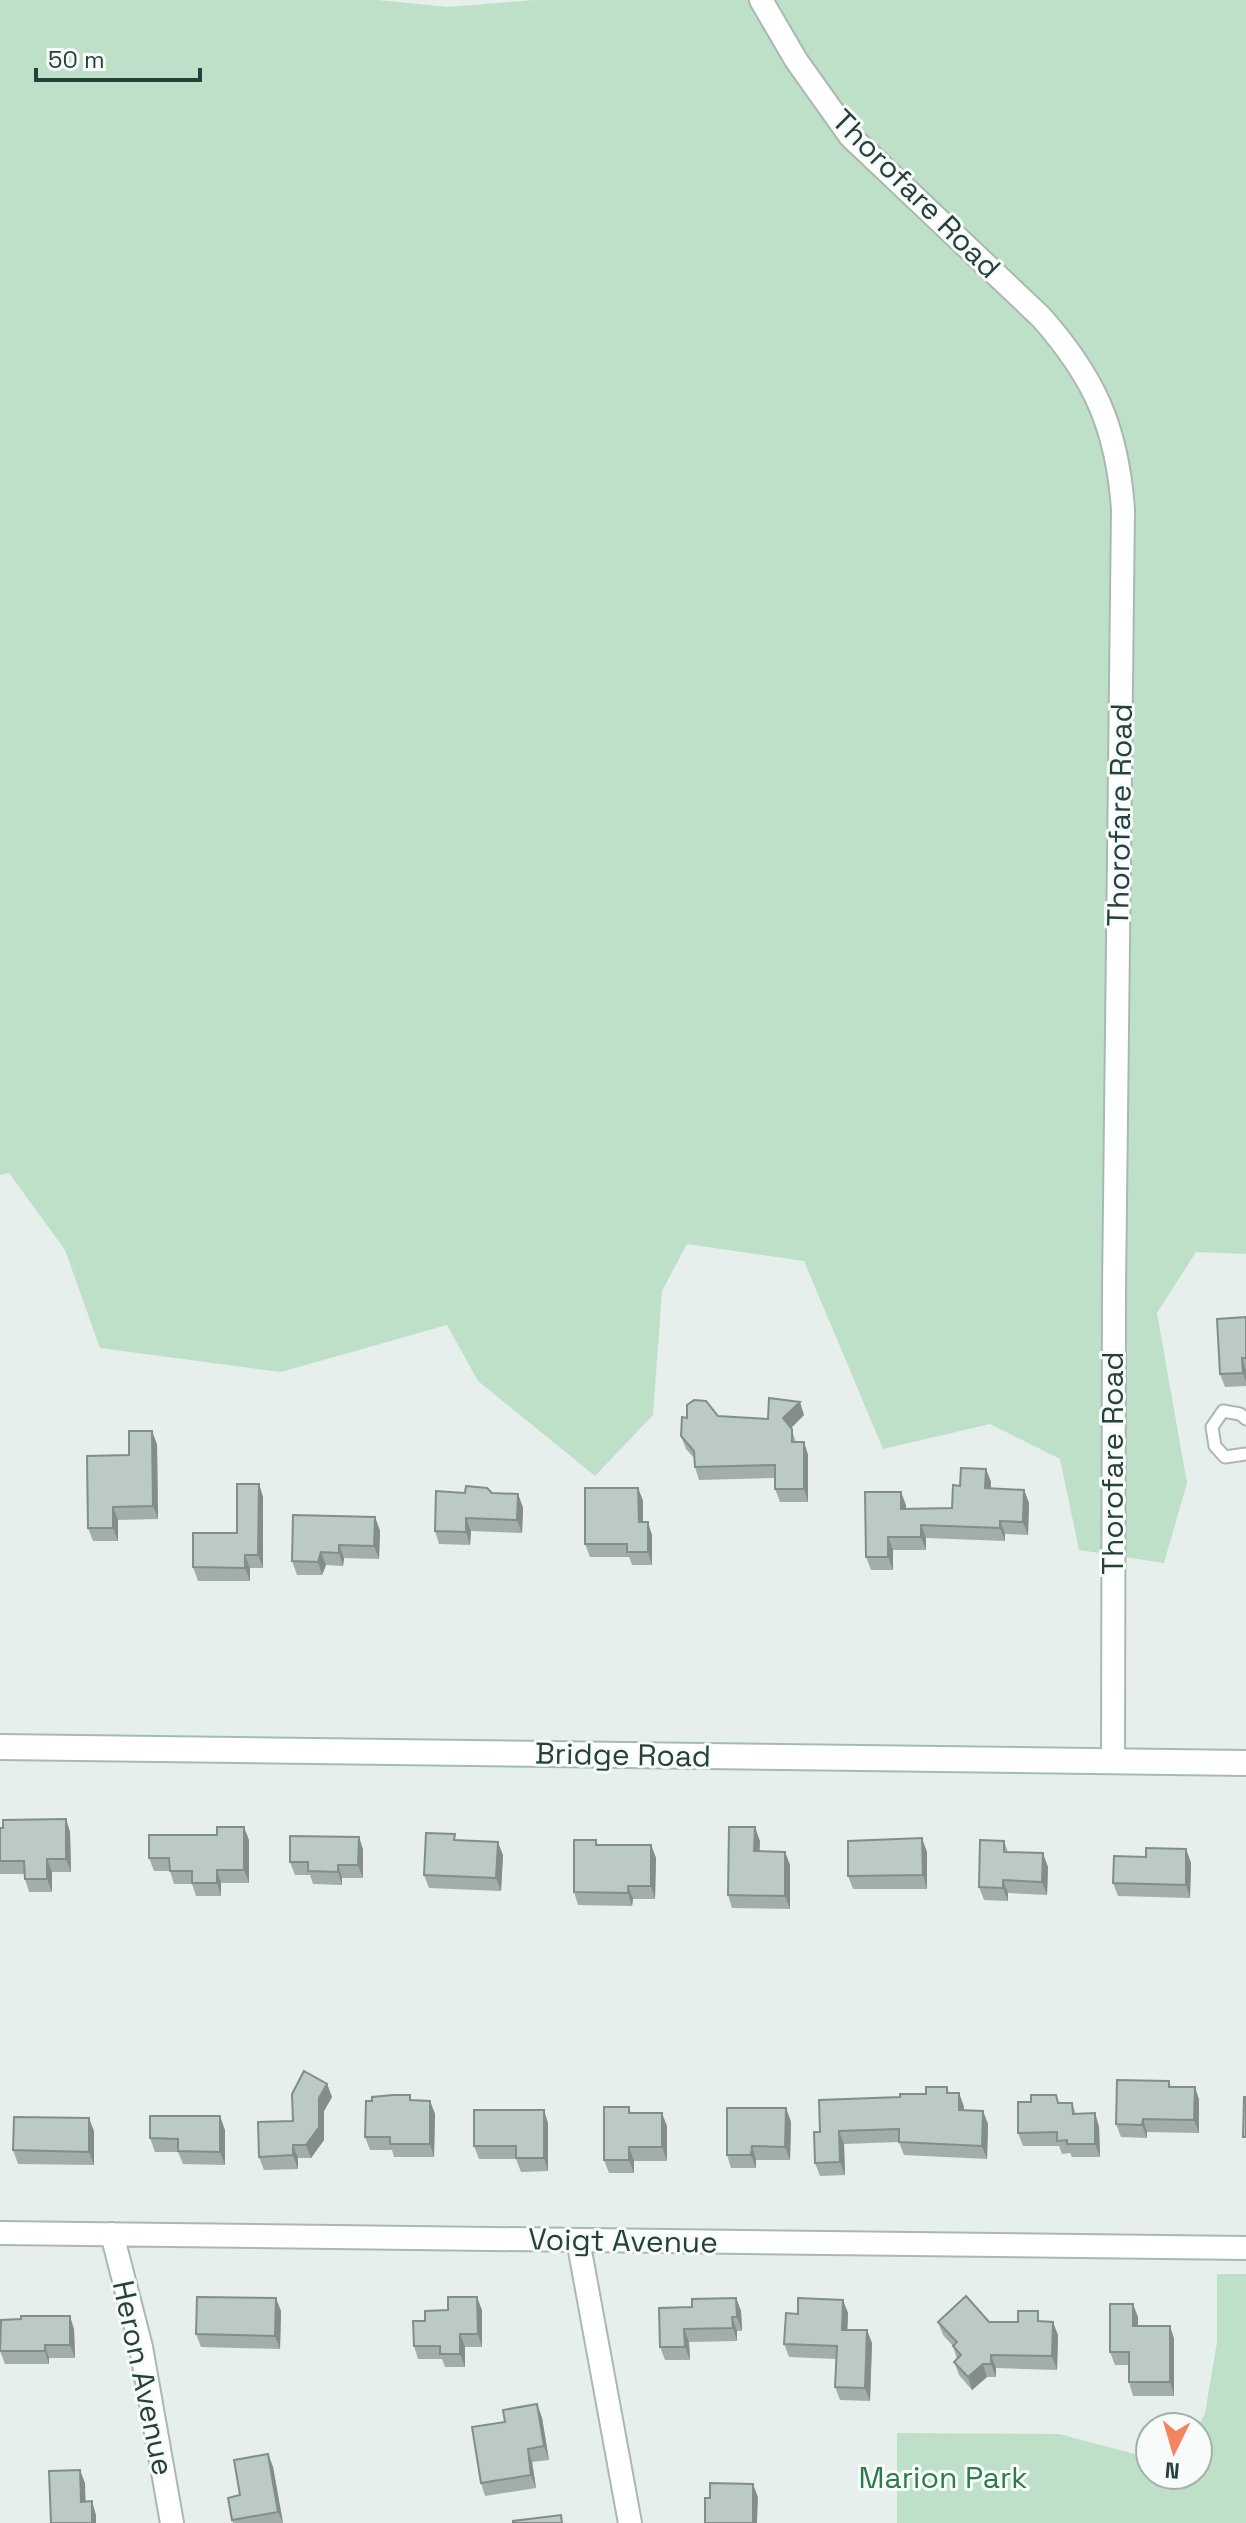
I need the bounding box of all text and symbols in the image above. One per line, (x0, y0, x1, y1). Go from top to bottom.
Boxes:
scale bar (36, 32, 200, 82)
text: 50 m (48, 44, 105, 75)
street label: Thorofare Road (824, 101, 1009, 286)
street label: Thorofare Road (1098, 703, 1141, 927)
street label: Thorofare Road (1093, 1351, 1132, 1575)
street label: Bridge Road (535, 1733, 711, 1776)
street label: Voigt Avenue (528, 2219, 718, 2262)
street label: Heron Avenue (104, 2277, 183, 2479)
north arrow (1134, 2411, 1214, 2491)
text: N (1164, 2456, 1181, 2486)
park label: Marion Park (859, 2458, 1027, 2497)

